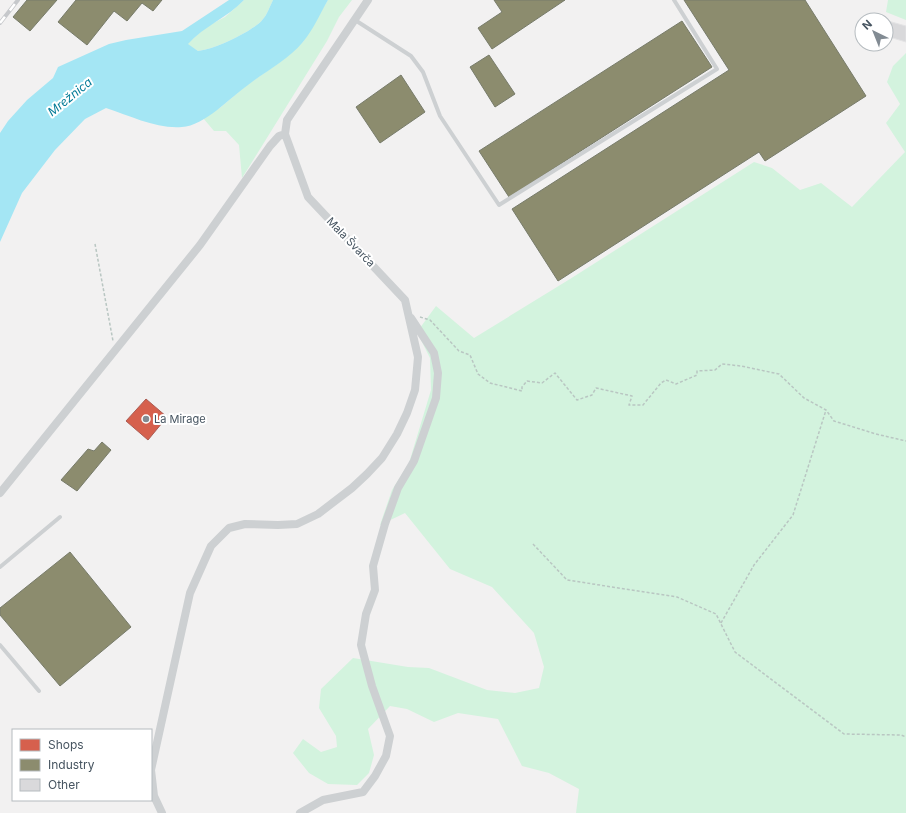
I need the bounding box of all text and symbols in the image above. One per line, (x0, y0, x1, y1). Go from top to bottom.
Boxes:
north arrow (854, 12, 894, 52)
text: N (859, 17, 875, 33)
water label: Mrežnica (44, 74, 95, 119)
street label: Mala Švarča (324, 214, 378, 270)
place label: La Mirage (154, 412, 206, 426)
marker: La Mirage (141, 414, 151, 424)
legend (12, 729, 152, 801)
text: Shops (48, 737, 84, 752)
text: Industry (48, 757, 95, 772)
text: Other (48, 777, 80, 792)

